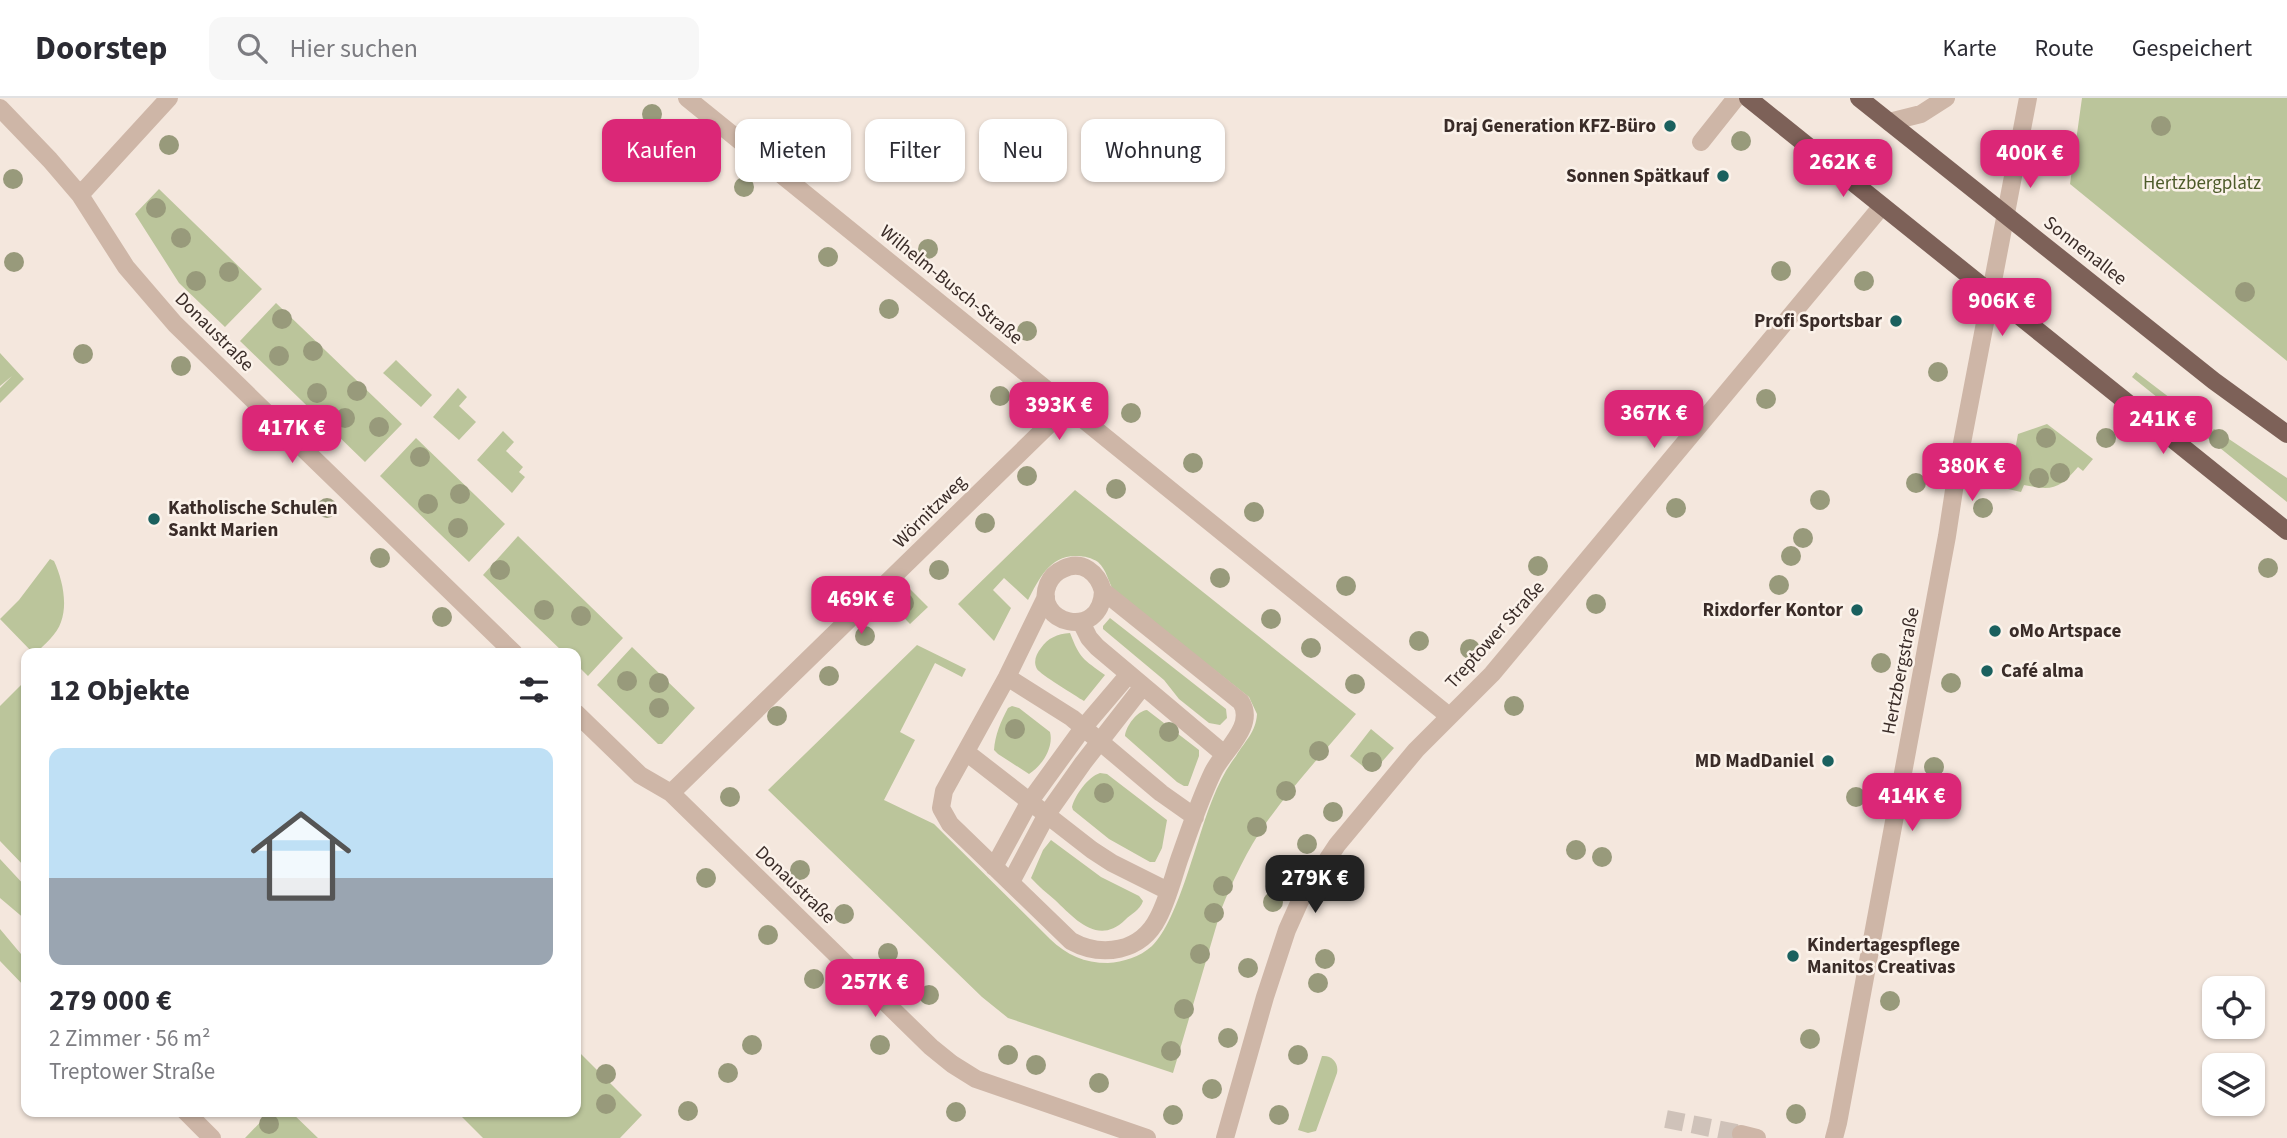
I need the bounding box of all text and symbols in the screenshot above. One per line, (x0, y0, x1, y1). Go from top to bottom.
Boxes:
search box (209, 17, 699, 80)
text: Doorstep (35, 25, 167, 72)
icon: search (233, 29, 271, 67)
text: Hier suchen (289, 30, 418, 67)
text: Karte (1943, 31, 1997, 66)
text: Route (2035, 31, 2094, 66)
text: Gespeichert (2132, 31, 2252, 66)
place label: Draj Generation KFZ-Büro (1443, 113, 1656, 140)
marker: Draj Generation KFZ-Büro (1662, 118, 1678, 134)
chip: Kaufen (602, 119, 721, 182)
chip: Mieten (735, 119, 851, 182)
chip: Filter (865, 119, 965, 182)
chip: Neu (979, 119, 1067, 182)
chip: Wohnung (1081, 119, 1225, 182)
pin: 400K € (1973, 130, 2087, 190)
text: 400K € (1996, 136, 2064, 169)
pin: 262K € (1786, 140, 1900, 199)
text: 262K € (1809, 145, 1877, 178)
place label: Sonnen Spätkauf (1566, 163, 1711, 190)
marker: Sonnen Spätkauf (1715, 168, 1731, 184)
park label: Hertzbergplatz (2143, 170, 2261, 197)
street label: Sonnenallee (2038, 210, 2132, 292)
street label: Wilhelm-Busch-Straße (874, 219, 1028, 351)
pin: 906K € (1945, 278, 2059, 338)
text: 906K € (1968, 284, 2036, 317)
street label: Donaustraße (168, 286, 260, 378)
place label: Profi Sportsbar (1754, 308, 1882, 335)
marker: Profi Sportsbar (1888, 313, 1904, 329)
pin: 393K € (1002, 382, 1116, 442)
text: 393K € (1025, 388, 1093, 421)
pin: 367K € (1597, 390, 1711, 450)
text: 367K € (1620, 396, 1688, 429)
pin: 241K € (2106, 396, 2220, 456)
text: 241K € (2129, 402, 2197, 435)
pin: 417K € (235, 406, 349, 465)
text: 417K € (258, 411, 326, 444)
pin: 380K € (1915, 444, 2029, 503)
text: 380K € (1938, 449, 2006, 482)
street label: Wörnitzweg (887, 469, 973, 555)
place label: Katholische Schulen Sankt Marien (168, 495, 338, 544)
marker: Katholische Schulen Sankt Marien (146, 511, 162, 527)
street label: Treptower Straße (1439, 575, 1551, 695)
pin: 469K € (804, 576, 918, 636)
text: 469K € (827, 582, 895, 615)
place label: Rixdorfer Kontor (1703, 597, 1843, 624)
marker: Rixdorfer Kontor (1849, 602, 1865, 618)
street label: Hertzbergstraße (1875, 605, 1927, 737)
place label: oMo Artspace (2009, 618, 2121, 645)
marker: oMo Artspace (1987, 623, 2003, 639)
place label: Café alma (2001, 658, 2084, 685)
marker: Café alma (1979, 663, 1995, 679)
text: 12 Objekte (49, 669, 190, 712)
icon: filters (515, 671, 553, 709)
place label: MD MadDaniel (1695, 748, 1815, 775)
marker: MD MadDaniel (1820, 753, 1836, 769)
pin: 414K € (1855, 774, 1969, 833)
text: 414K € (1878, 779, 1946, 812)
icon: home (238, 793, 364, 919)
street label: Donaustraße (749, 840, 841, 930)
pin: 279K € (1258, 856, 1372, 915)
text: 279K € (1281, 861, 1349, 894)
place label: Kindertagespflege Manitos Creativas (1807, 932, 1960, 981)
marker: Kindertagespflege Manitos Creativas (1785, 948, 1801, 964)
pin: 257K € (818, 960, 932, 1019)
text: 257K € (841, 965, 909, 998)
map controls (2202, 976, 2265, 1116)
button: locate (2202, 976, 2265, 1039)
text: 279 000 € (49, 979, 172, 1022)
text: 2 Zimmer · 56 m² (49, 1022, 211, 1055)
button: layers (2202, 1053, 2265, 1116)
text: Treptower Straße (49, 1055, 215, 1088)

